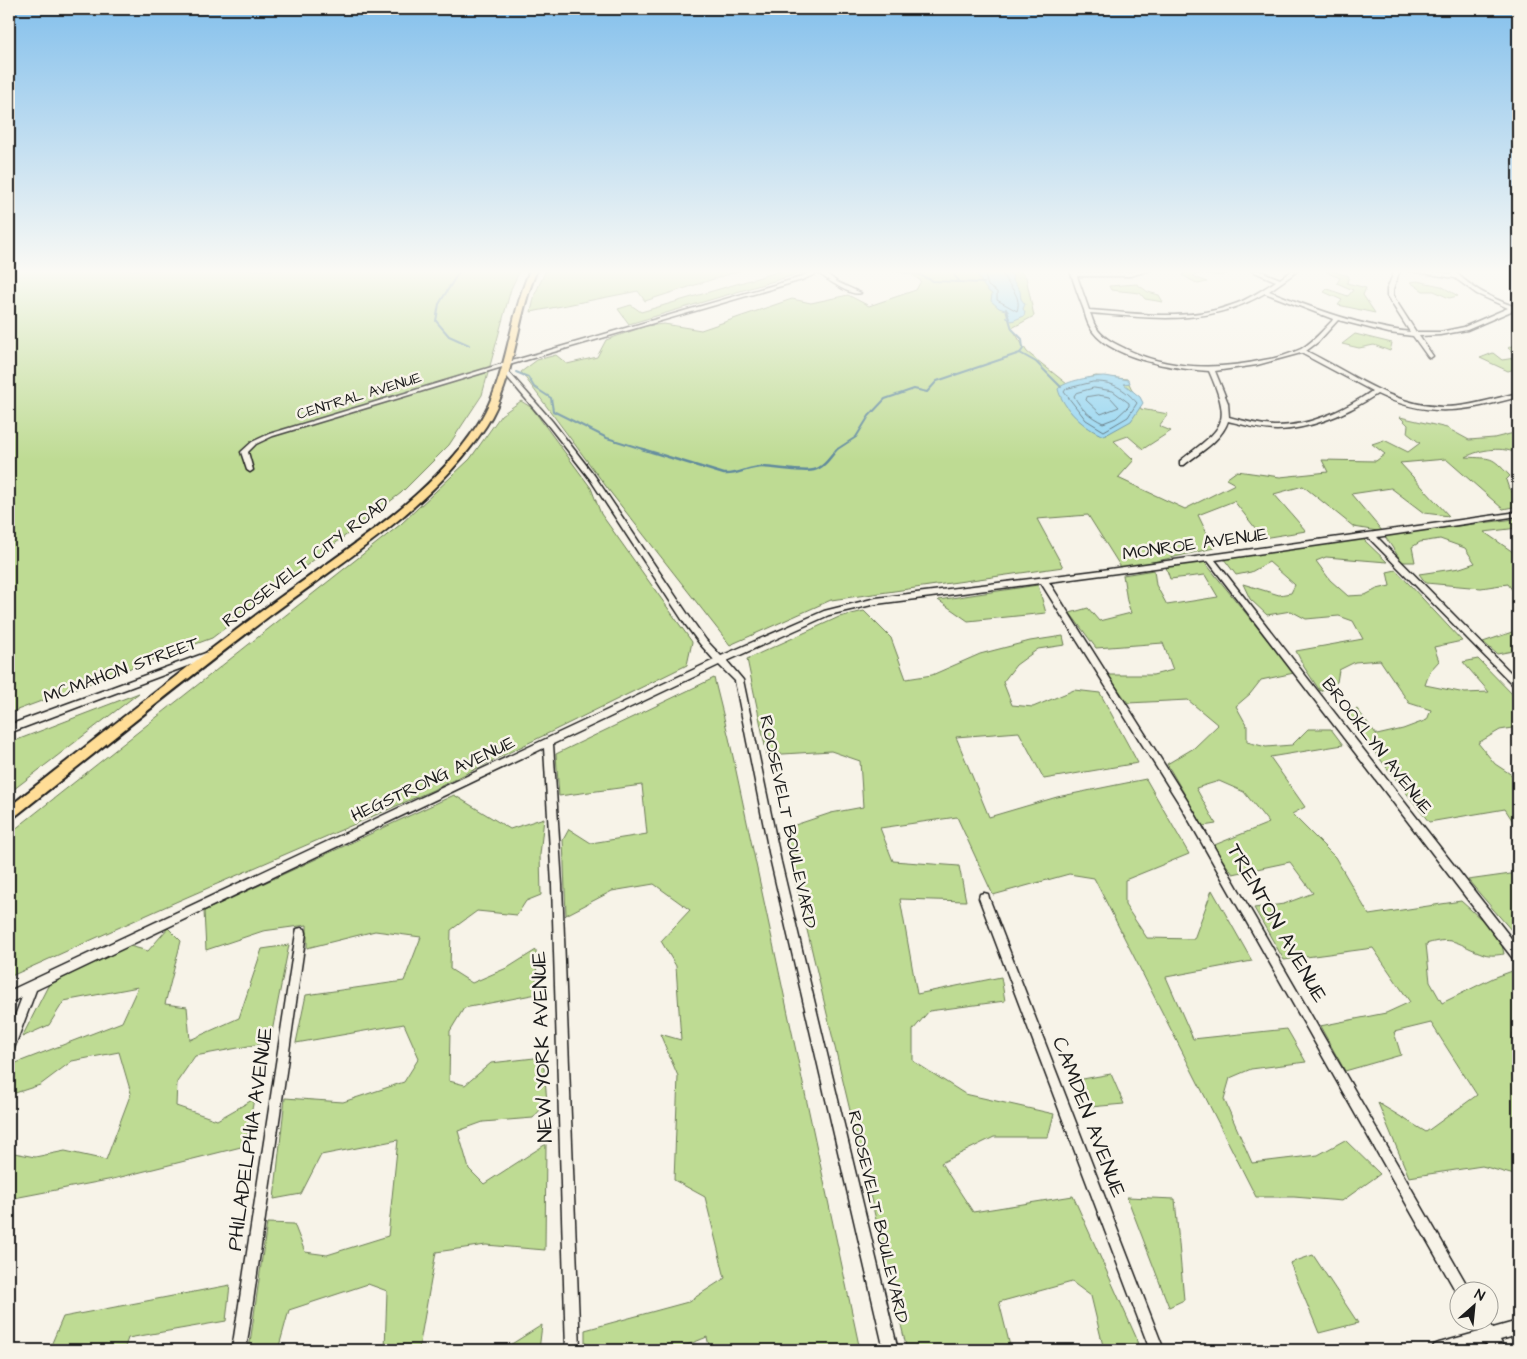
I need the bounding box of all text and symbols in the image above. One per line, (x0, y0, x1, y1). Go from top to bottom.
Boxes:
street label: CENTRAL AVENUE (294, 367, 424, 425)
street label: ROOSEVELT CITY ROAD (217, 491, 395, 633)
street label: MONROE AVENUE (1121, 521, 1270, 567)
street label: MCMAHON STREET (40, 630, 203, 710)
street label: BROOKLYN AVENUE (1316, 673, 1438, 820)
street label: ROOSEVELT BOULEVARD (753, 713, 823, 931)
street label: HEGSTRONG AVENUE (347, 730, 519, 828)
street label: TRENTON AVENUE (1220, 838, 1335, 1008)
street label: NEW YORK AVENUE (524, 950, 560, 1143)
street label: PHILADELPHIA AVENUE (220, 1025, 280, 1253)
street label: CAMDEN AVENUE (1045, 1033, 1133, 1202)
street label: ROOSEVELT BOULEVARD (841, 1108, 915, 1326)
north arrow (1450, 1282, 1500, 1332)
text: N (1471, 1284, 1488, 1306)

